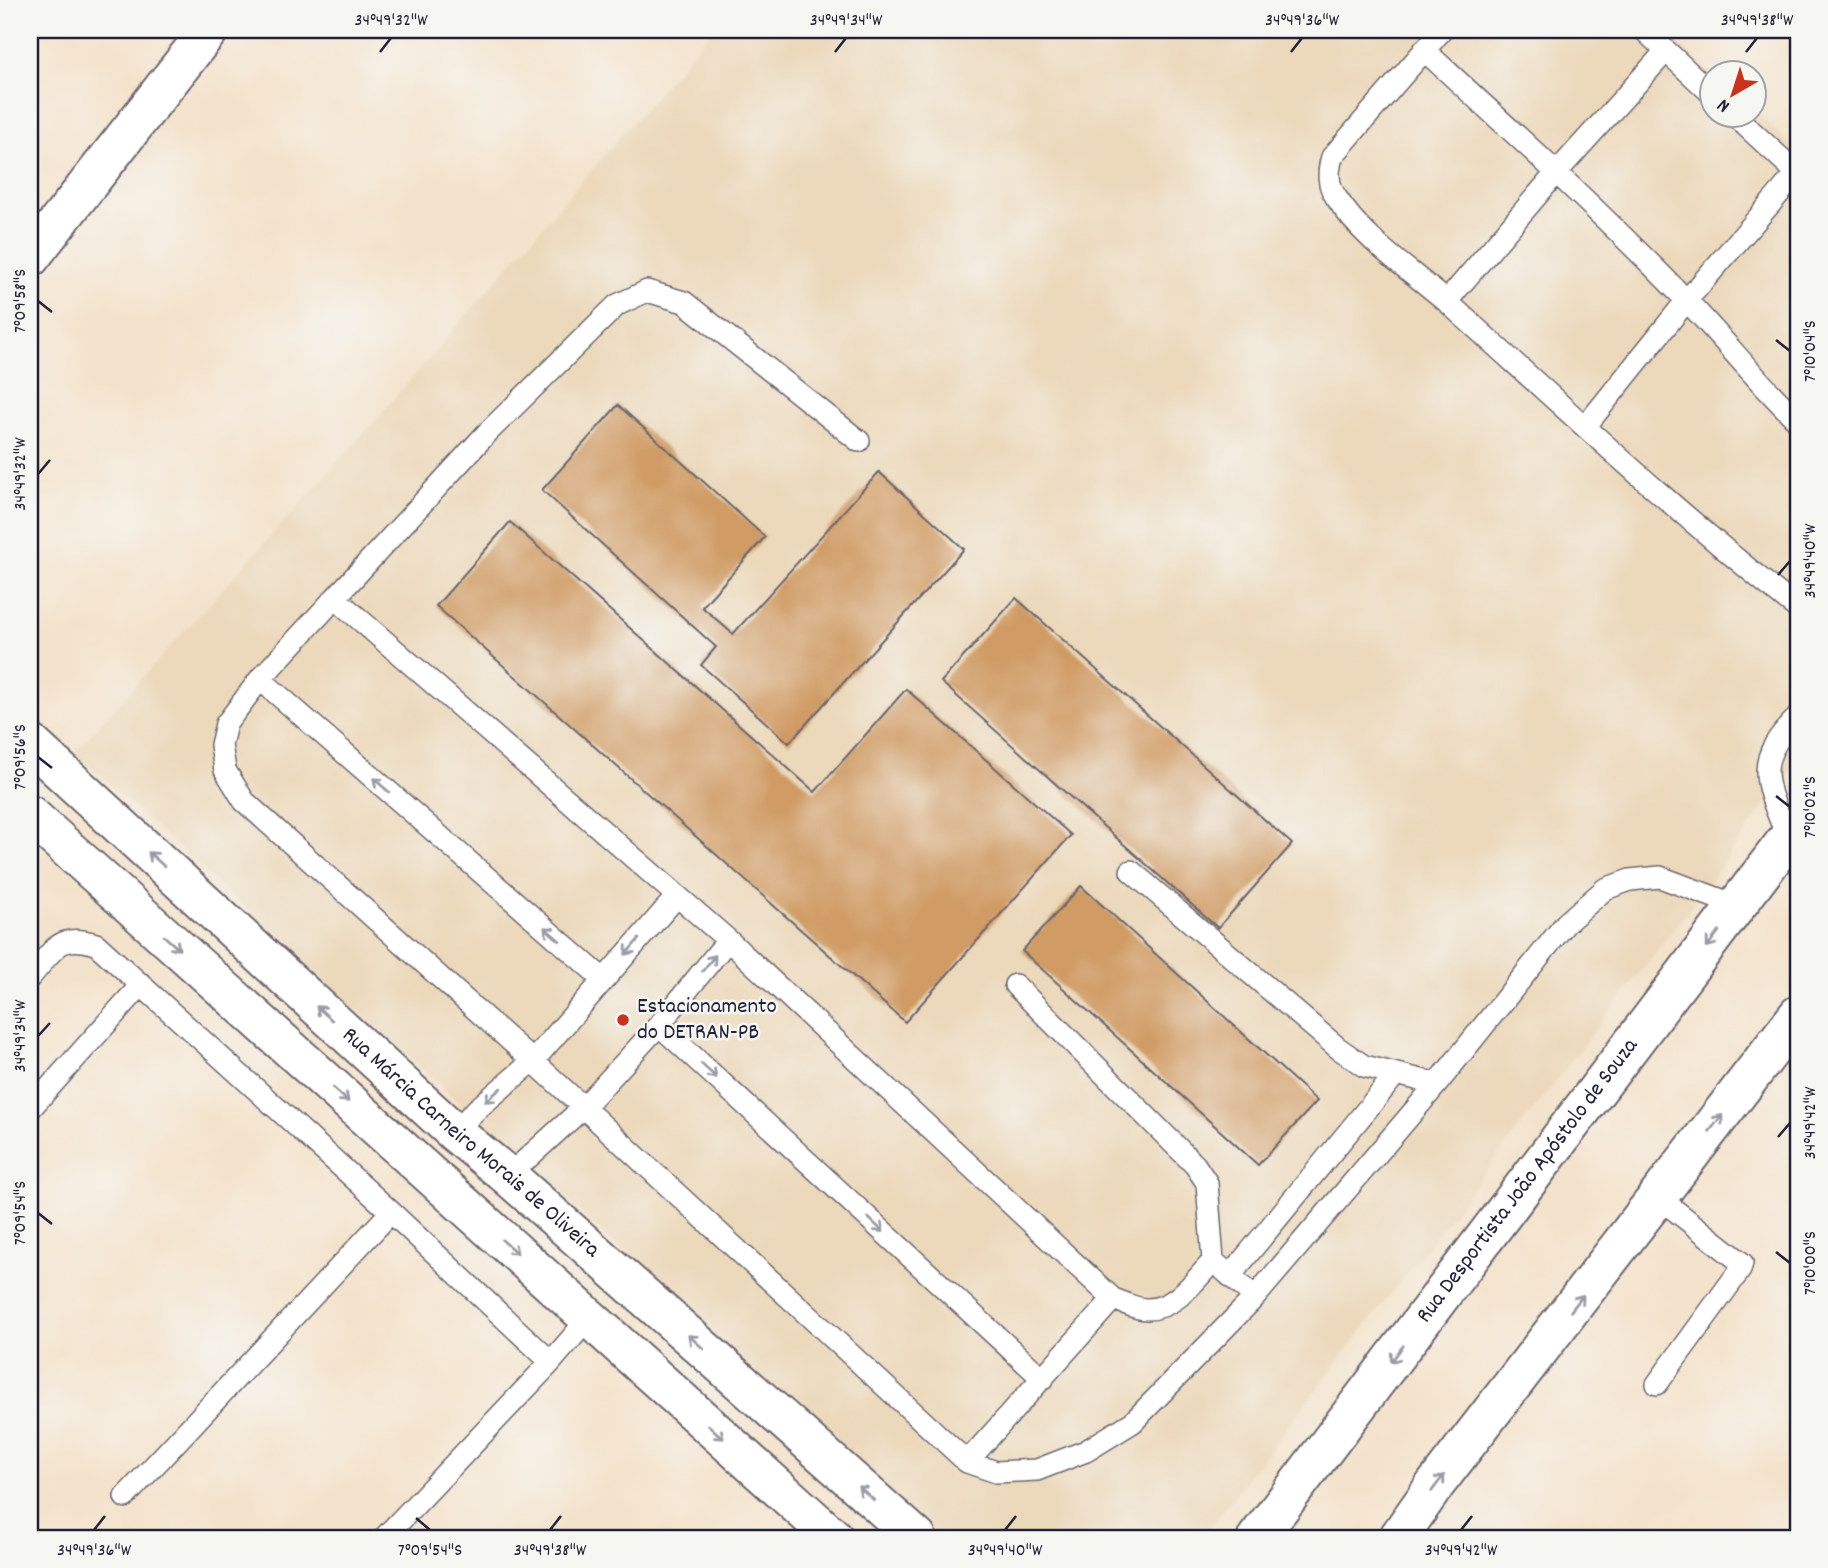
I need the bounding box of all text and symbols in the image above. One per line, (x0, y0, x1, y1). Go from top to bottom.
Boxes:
text: 34°49'32"W (354, 9, 428, 34)
text: 34°49'34"W (810, 9, 883, 34)
text: 34°49'36"W (1265, 9, 1340, 34)
text: 34°49'38"W (1721, 9, 1794, 34)
north arrow (1699, 60, 1769, 130)
text: N (1712, 91, 1737, 118)
text: 7°09'58"S (9, 269, 34, 333)
text: 7°10'04"S (1799, 320, 1824, 382)
text: 34°49'32"W (9, 437, 34, 511)
text: 34°49'40"W (1799, 523, 1824, 598)
text: 7°09'56"S (9, 724, 34, 790)
text: 7°10'02"S (1799, 776, 1824, 838)
one-way arrow (372, 777, 390, 793)
one-way arrow (147, 851, 165, 867)
one-way arrow (543, 926, 561, 942)
one-way arrow (1706, 929, 1721, 947)
one-way arrow (163, 935, 181, 951)
one-way arrow (624, 938, 640, 956)
one-way arrow (701, 955, 717, 973)
place label: Estacionamento do DETRAN-PB (637, 991, 777, 1050)
text: 34°49'34"W (9, 999, 34, 1072)
one-way arrow (316, 1004, 333, 1021)
marker: Estacionamento do DETRAN-PB (615, 1012, 631, 1028)
street label: Rua Márcia Carneiro Morais de Oliveira (334, 1020, 608, 1267)
street label: Rua Desportista João Apóstolo de Souza (1409, 1031, 1647, 1330)
one-way arrow (700, 1063, 717, 1080)
text: 34°49'42"W (1799, 1086, 1824, 1159)
one-way arrow (332, 1087, 350, 1103)
one-way arrow (484, 1087, 502, 1103)
one-way arrow (1708, 1114, 1723, 1132)
text: 7°09'54"S (9, 1181, 34, 1245)
one-way arrow (867, 1217, 885, 1233)
text: 7°10'00"S (1799, 1231, 1824, 1295)
one-way arrow (501, 1239, 519, 1255)
one-way arrow (1569, 1294, 1584, 1312)
one-way arrow (687, 1334, 705, 1350)
one-way arrow (1390, 1344, 1405, 1362)
one-way arrow (707, 1424, 725, 1440)
one-way arrow (1430, 1474, 1445, 1493)
one-way arrow (857, 1485, 875, 1501)
text: 34°49'36"W (57, 1539, 132, 1564)
text: 7°09'54"S (398, 1539, 462, 1564)
text: 34°49'38"W (514, 1539, 587, 1564)
text: 34°49'40"W (968, 1539, 1043, 1564)
text: 34°49'42"W (1425, 1539, 1498, 1564)

